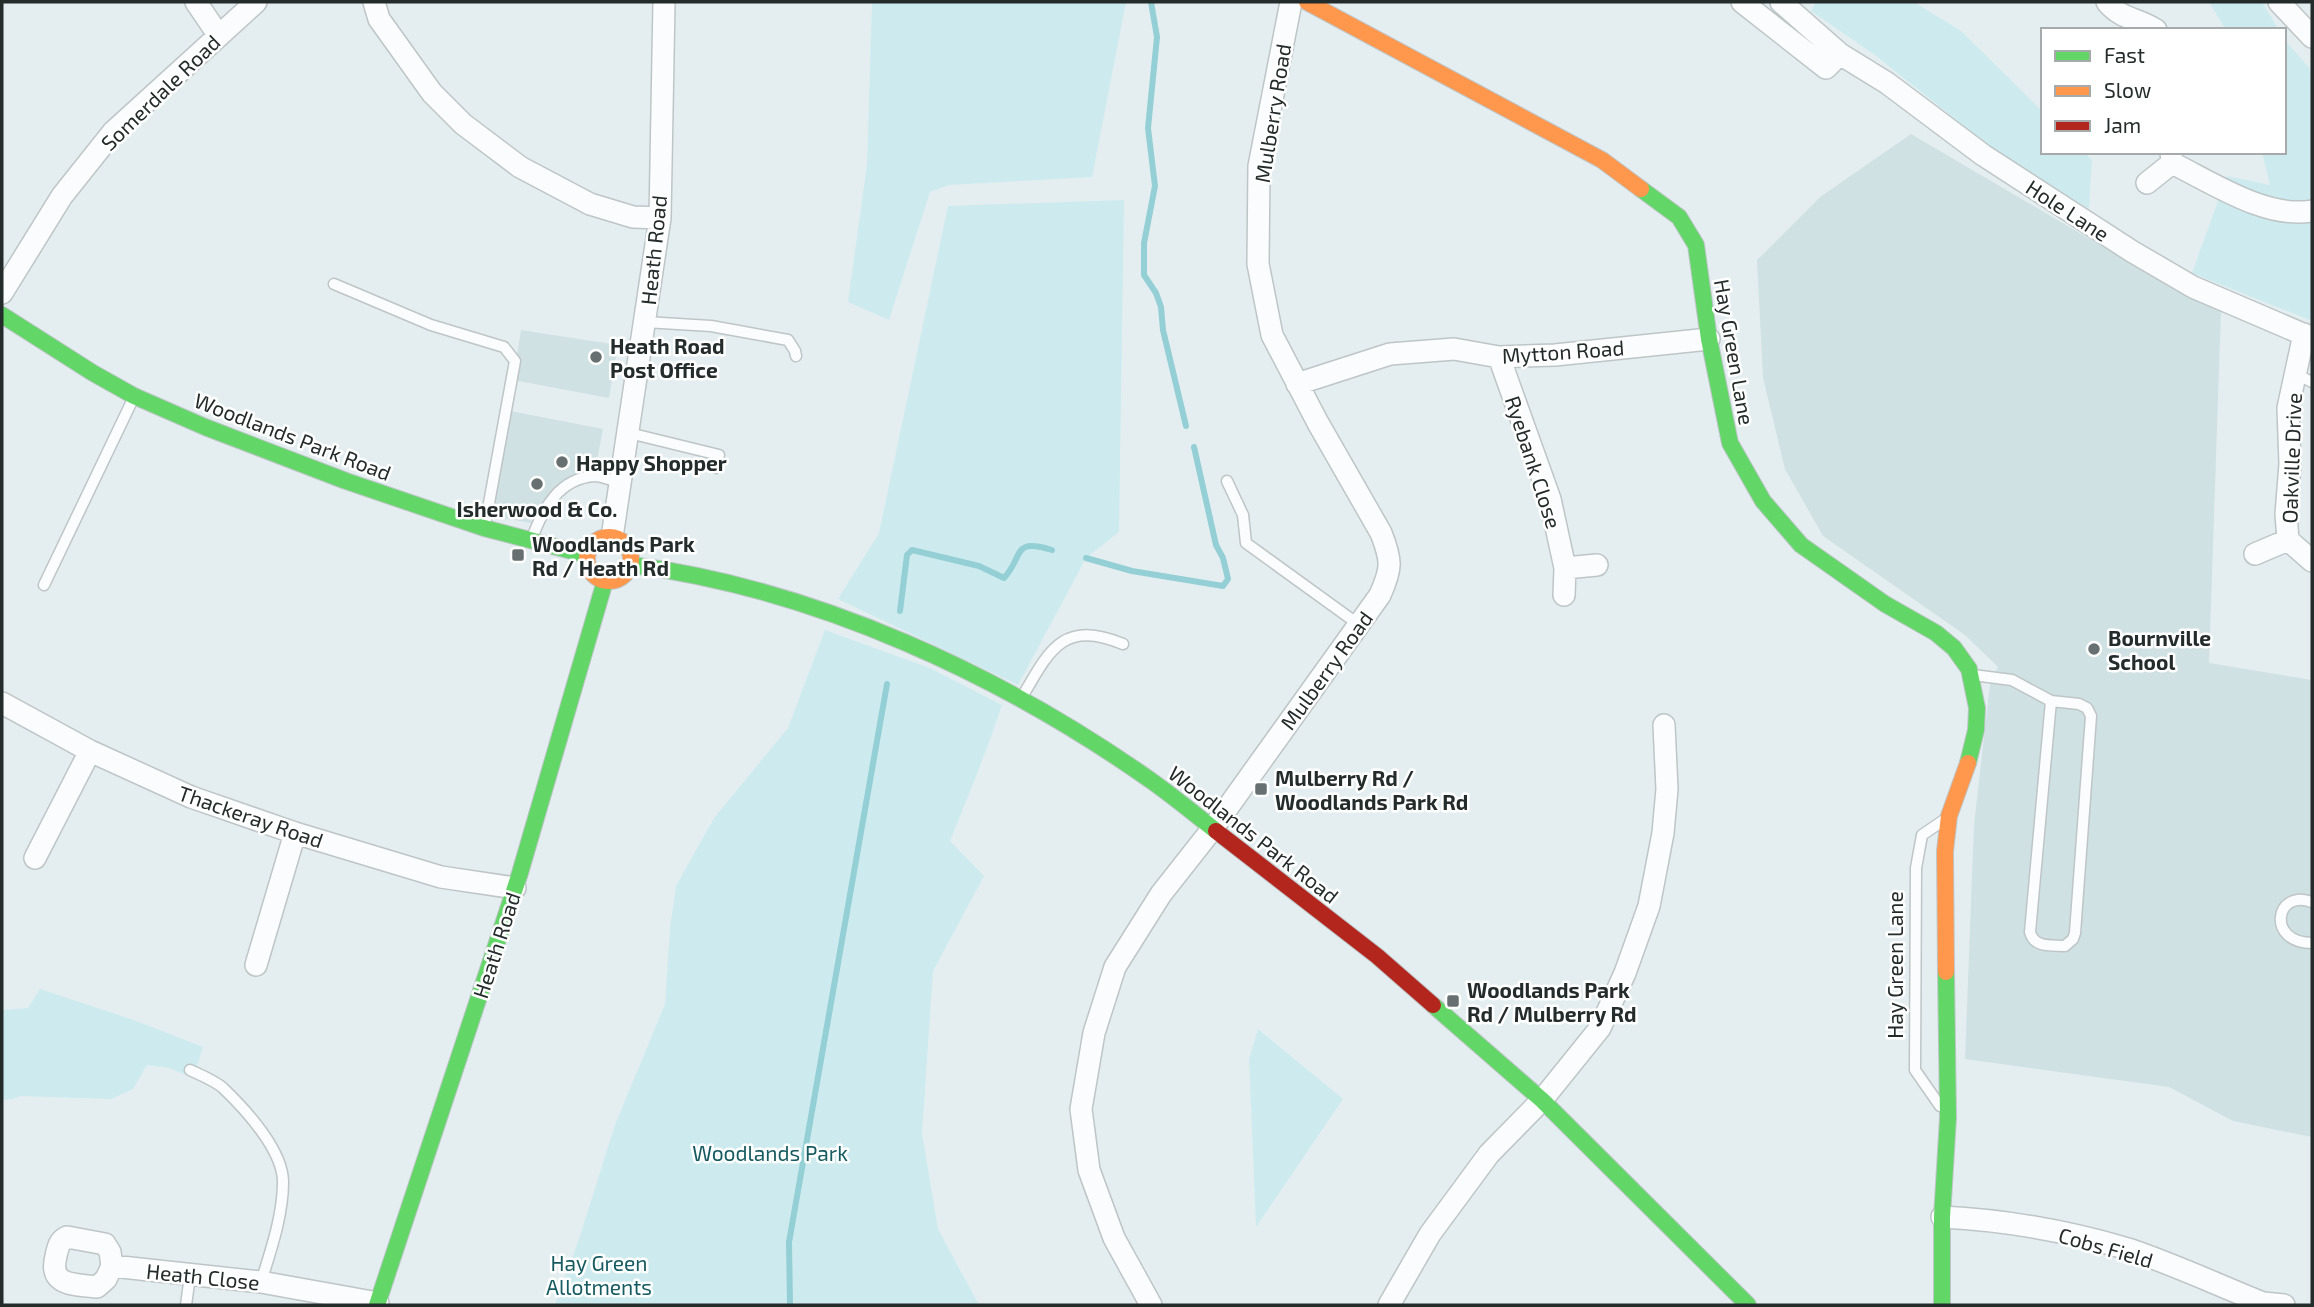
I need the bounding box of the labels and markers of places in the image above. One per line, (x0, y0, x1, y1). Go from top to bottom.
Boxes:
place label: Heath Road Post Office (610, 333, 724, 382)
marker: Heath Road Post Office (588, 349, 604, 365)
place label: Happy Shopper (576, 450, 727, 476)
marker: Happy Shopper (554, 454, 570, 470)
marker: Isherwood & Co. (529, 476, 545, 492)
place label: Isherwood & Co. (457, 496, 617, 521)
place label: Woodlands Park Rd / Heath Rd (532, 531, 695, 580)
marker: Woodlands Park Rd / Heath Rd (510, 547, 526, 563)
place label: Bournville School (2108, 625, 2211, 674)
marker: Bournville School (2086, 641, 2102, 657)
place label: Mulberry Rd / Woodlands Park Rd (1275, 765, 1468, 814)
marker: Mulberry Rd / Woodlands Park Rd (1253, 781, 1269, 797)
place label: Woodlands Park Rd / Mulberry Rd (1467, 977, 1637, 1027)
marker: Woodlands Park Rd / Mulberry Rd (1445, 993, 1461, 1009)

